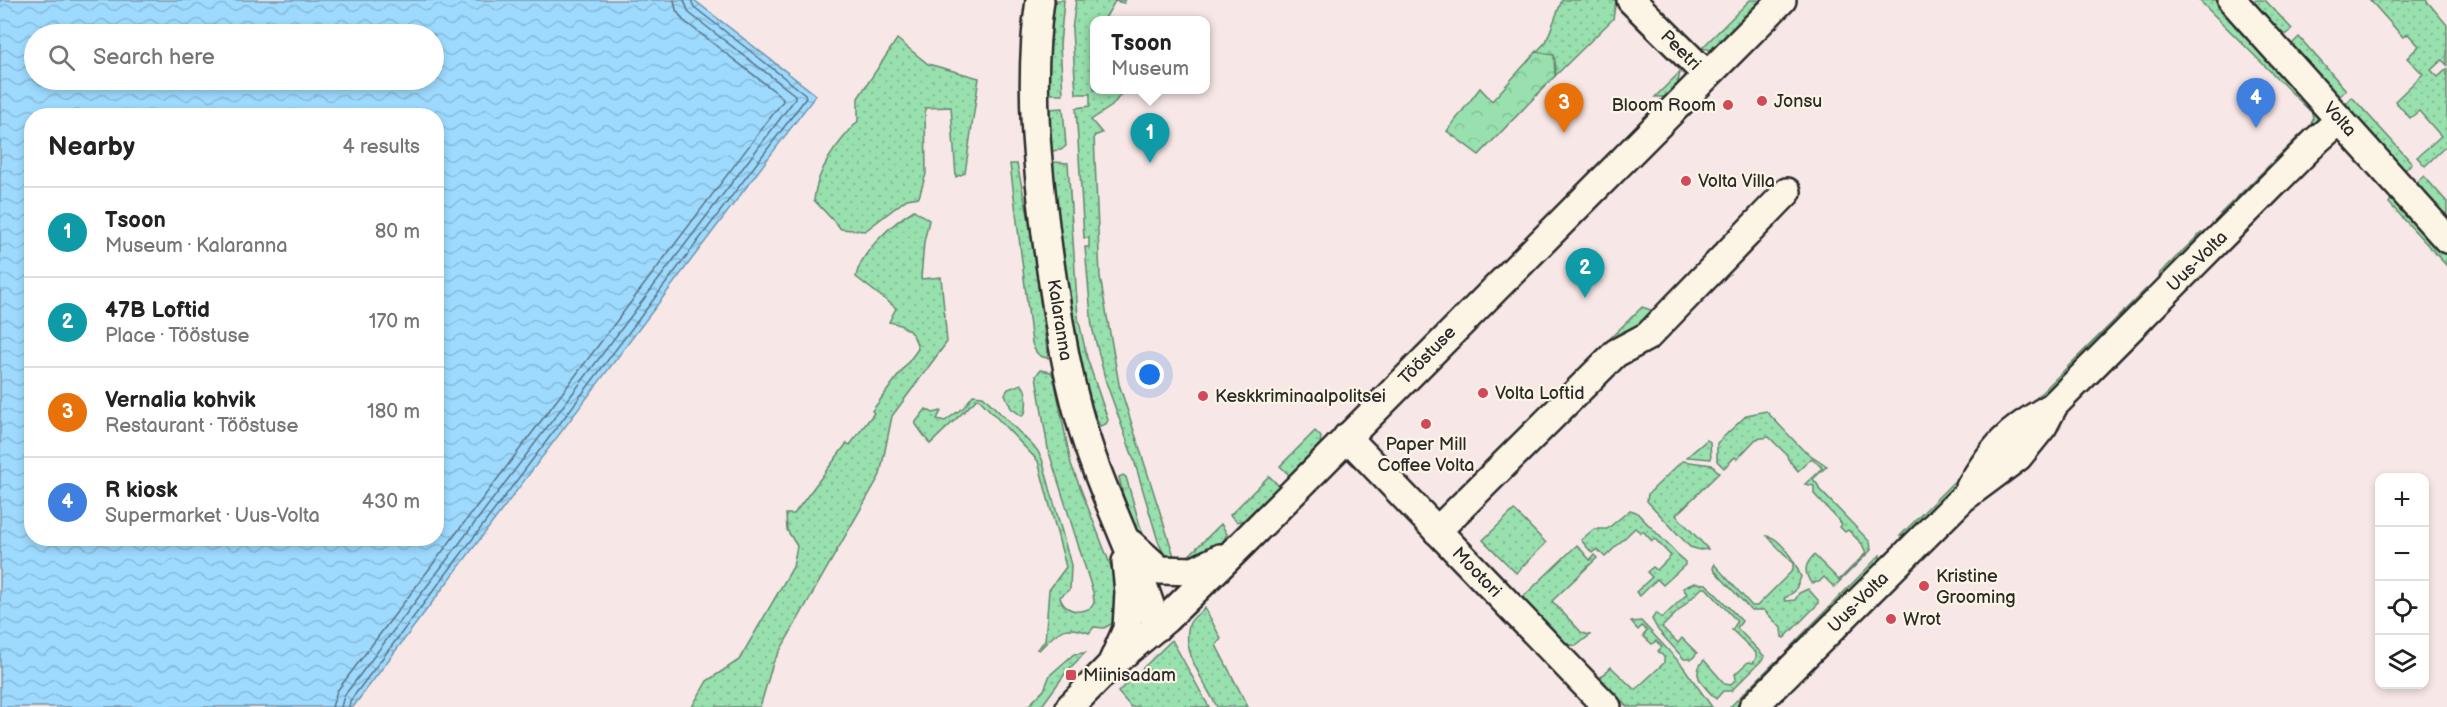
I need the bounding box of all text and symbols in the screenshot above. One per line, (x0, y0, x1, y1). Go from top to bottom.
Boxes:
popup (1090, 16, 1210, 94)
search box (24, 24, 444, 90)
street label: Peetri (1656, 26, 1705, 75)
text: Tsoon (1111, 30, 1172, 57)
icon: search (45, 41, 78, 74)
text: Search here (93, 44, 215, 71)
text: Museum (1111, 57, 1189, 81)
pin: 4 (2236, 78, 2276, 128)
pin: 3 (1544, 84, 1584, 133)
place label: Jonsu (1774, 91, 1822, 112)
marker: Jonsu (1755, 94, 1769, 108)
place label: Bloom Room (1611, 95, 1716, 116)
marker: Bloom Room (1721, 98, 1735, 112)
street label: Volta (2319, 98, 2361, 141)
pin: 1 (1130, 114, 1170, 163)
text: Nearby (48, 132, 135, 163)
text: 4 results (342, 135, 420, 159)
place label: Volta Villa (1698, 171, 1775, 192)
marker: Volta Villa (1679, 174, 1693, 188)
text: Tsoon (105, 207, 166, 234)
text: 1 (63, 220, 72, 244)
text: 80 m (375, 220, 420, 244)
street label: Uus-Volta (2163, 227, 2232, 296)
text: Museum · Kalaranna (105, 234, 288, 258)
pin: 2 (1566, 248, 1604, 298)
street label: Kalaranna (1043, 278, 1076, 362)
text: 47B Loftid (105, 297, 210, 324)
text: 2 (62, 310, 73, 334)
text: 170 m (369, 310, 420, 334)
street label: Tööstuse (1394, 322, 1461, 389)
text: Place · Tööstuse (105, 324, 249, 348)
your location (1135, 360, 1164, 389)
place label: Volta Loftid (1495, 383, 1585, 404)
place label: Keskkriminaalpolitsei (1215, 386, 1386, 407)
marker: Volta Loftid (1476, 386, 1490, 400)
text: Vernalia kohvik (105, 387, 256, 414)
marker: Keskkriminaalpolitsei (1196, 389, 1210, 403)
text: 3 (62, 400, 73, 424)
text: 180 m (367, 400, 420, 424)
text: Restaurant · Tööstuse (105, 414, 298, 438)
marker: Paper Mill Coffee Volta (1419, 417, 1433, 431)
place label: Paper Mill Coffee Volta (1378, 434, 1474, 476)
map controls (2375, 473, 2429, 689)
button: + (2375, 473, 2429, 527)
text: R kiosk (105, 477, 178, 504)
text: 4 (62, 490, 73, 514)
text: 430 m (362, 490, 420, 514)
text: Supermarket · Uus-Volta (105, 504, 320, 528)
button: − (2375, 527, 2429, 581)
street label: Mootori (1448, 543, 1506, 602)
place label: Kristine Grooming (1936, 566, 2016, 608)
street label: Uus-Volta (1824, 568, 1893, 637)
marker: Kristine Grooming (1917, 579, 1931, 593)
button: locate (2375, 581, 2429, 635)
place label: Wrot (1903, 609, 1942, 630)
marker: Wrot (1884, 612, 1898, 626)
button: layers (2375, 635, 2429, 689)
place label: Miinisadam (1083, 665, 1176, 686)
marker: Miinisadam (1064, 668, 1078, 682)

